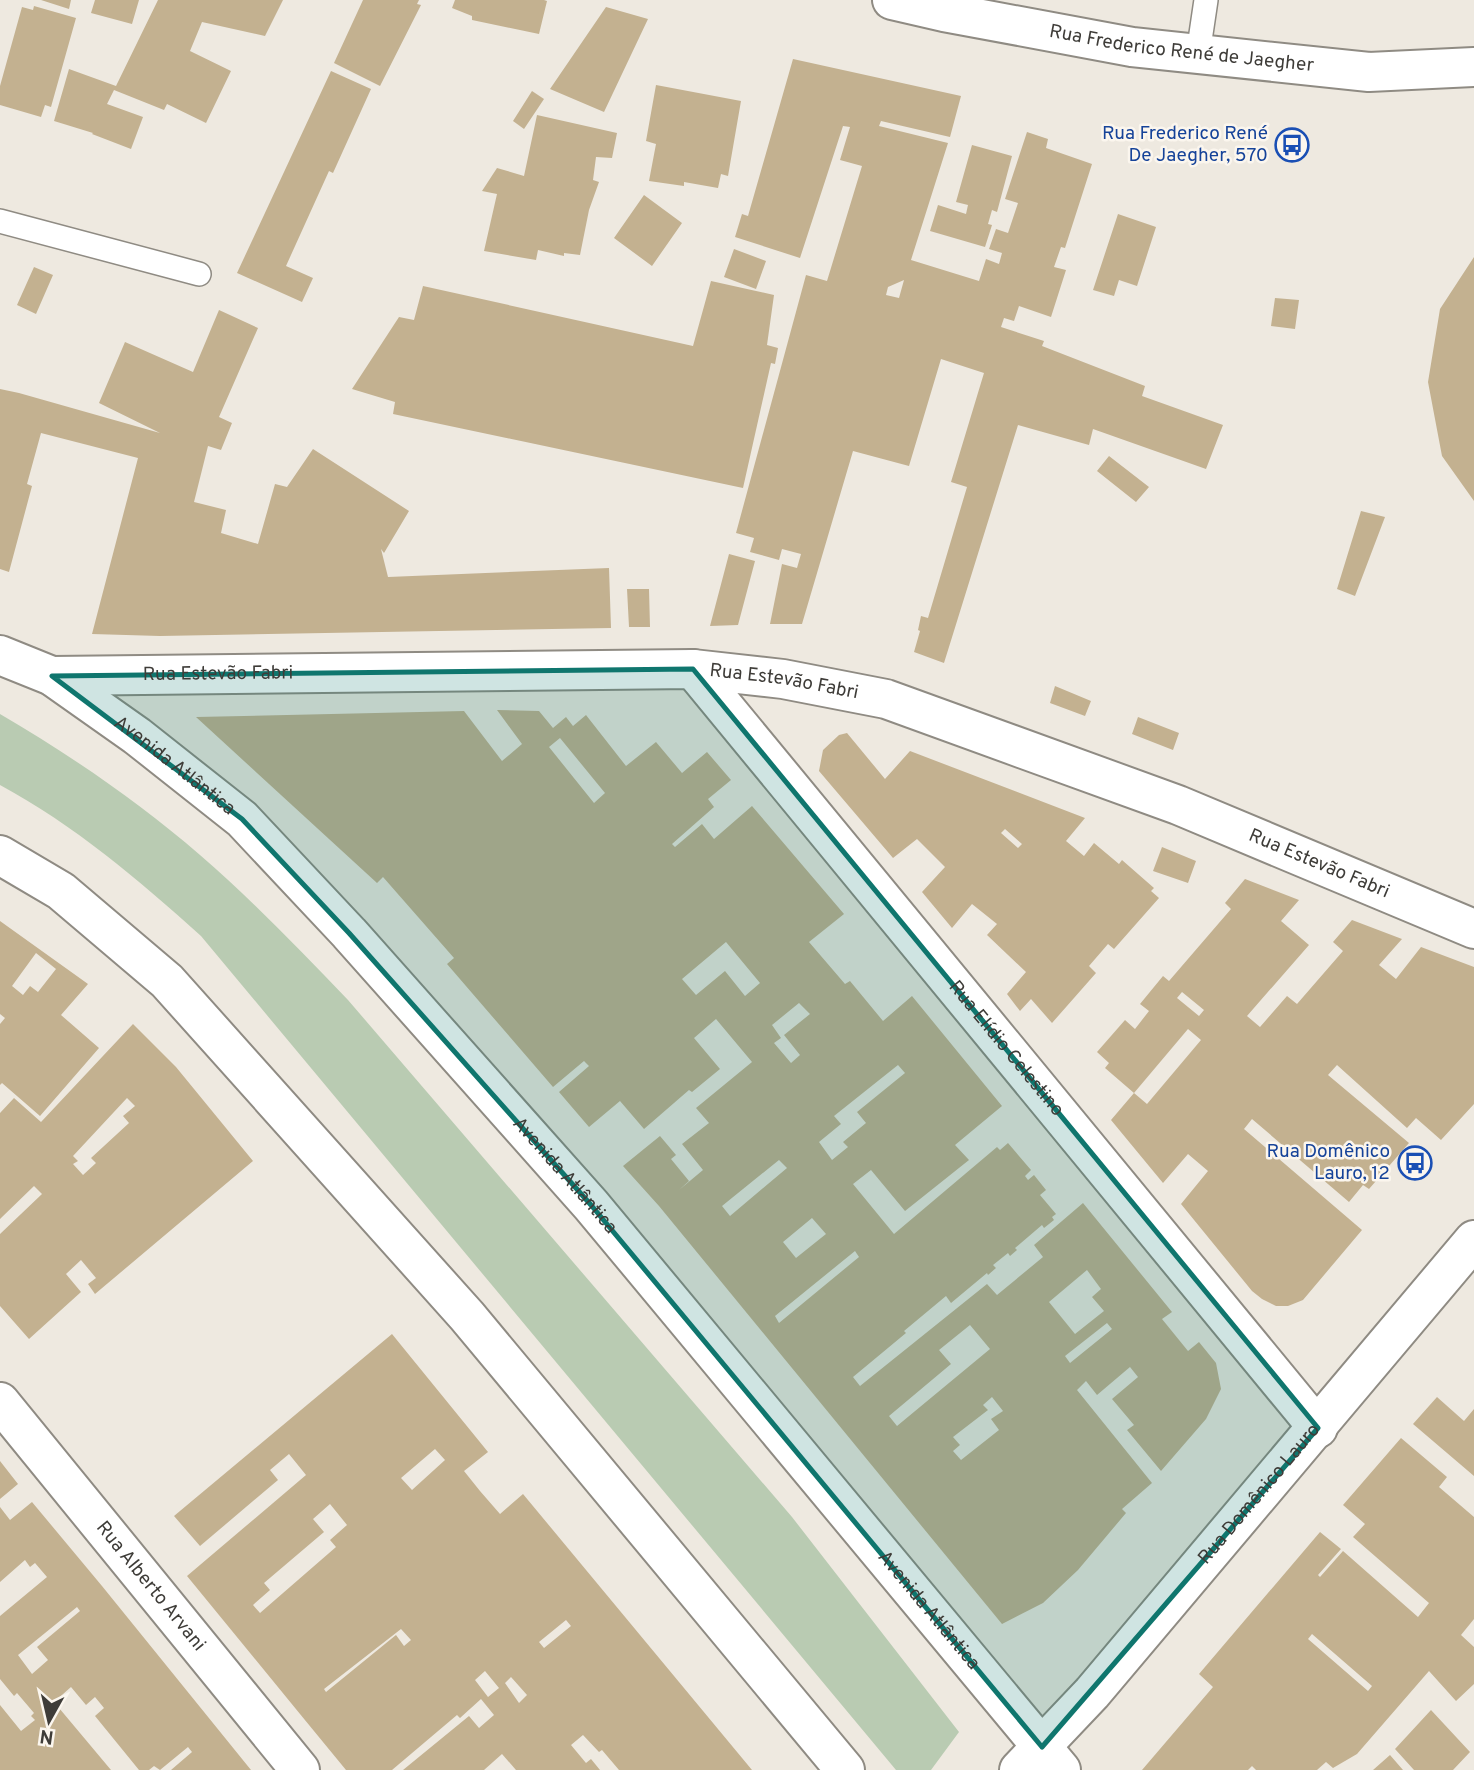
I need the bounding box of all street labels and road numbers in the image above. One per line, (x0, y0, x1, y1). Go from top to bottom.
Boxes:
street label: Rua Frederico René de Jaegher (1047, 20, 1316, 78)
street label: Rua Estevão Fabri (708, 659, 861, 705)
street label: Rua Estevão Fabri (143, 661, 293, 687)
street label: Avenida Atlântica (109, 711, 240, 821)
street label: Rua Estevão Fabri (1245, 824, 1393, 904)
street label: Rua Elídio Celestino (943, 976, 1069, 1122)
street label: Avenida Atlântica (507, 1112, 622, 1239)
street label: Rua Domênico Lauro (1193, 1419, 1326, 1570)
street label: Rua Alberto Arvani (90, 1517, 210, 1656)
street label: Avenida Atlântica (872, 1546, 985, 1675)

